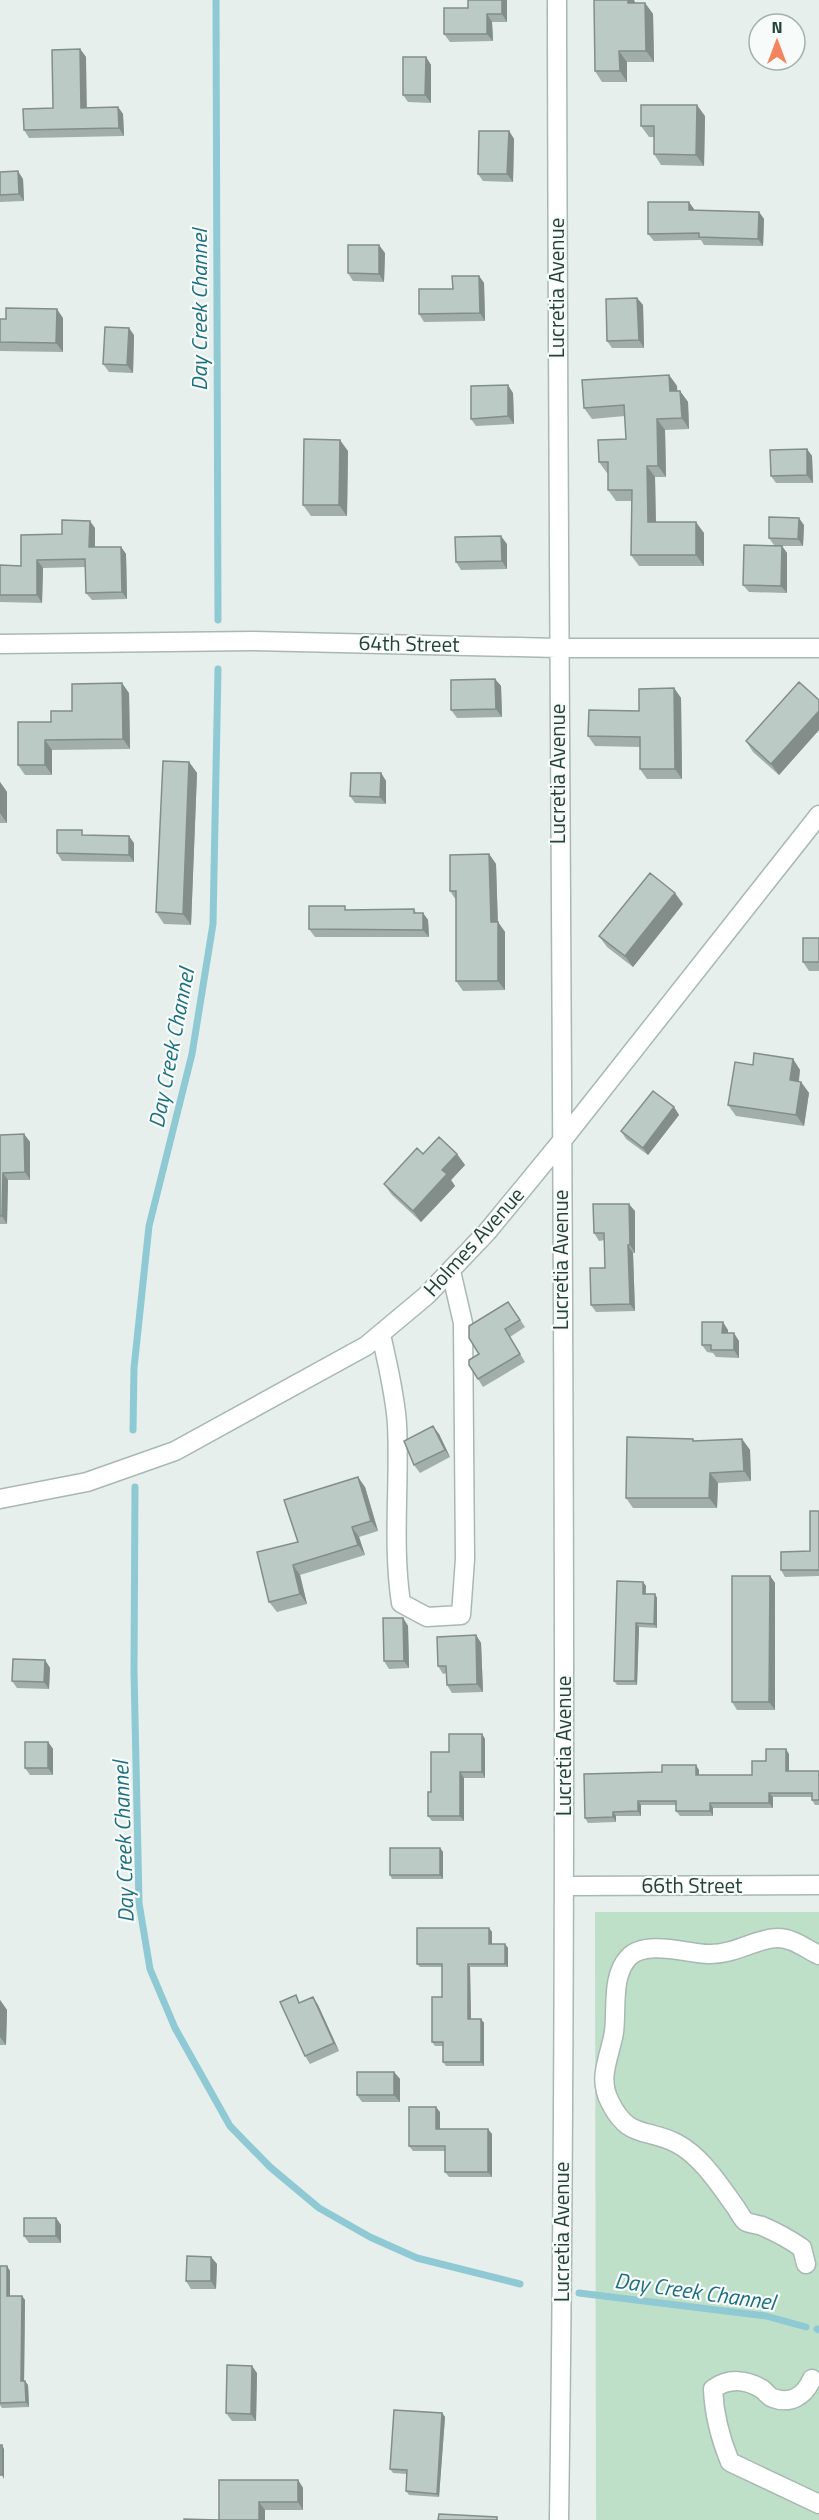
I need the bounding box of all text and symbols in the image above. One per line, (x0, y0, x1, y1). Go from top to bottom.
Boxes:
north arrow (747, 12, 807, 72)
text: N (771, 15, 783, 39)
street label: Lucretia Avenue (540, 218, 572, 358)
water label: Day Creek Channel (182, 227, 216, 391)
street label: 64th Street (358, 626, 460, 660)
street label: Lucretia Avenue (541, 704, 573, 844)
water label: Day Creek Channel (139, 963, 204, 1131)
street label: Holmes Avenue (415, 1179, 531, 1303)
street label: Lucretia Avenue (544, 1190, 576, 1330)
street label: Lucretia Avenue (547, 1676, 579, 1816)
water label: Day Creek Channel (103, 1758, 143, 1923)
street label: 66th Street (642, 1869, 743, 1901)
street label: Lucretia Avenue (545, 2162, 577, 2302)
water label: Day Creek Channel (613, 2263, 780, 2319)

